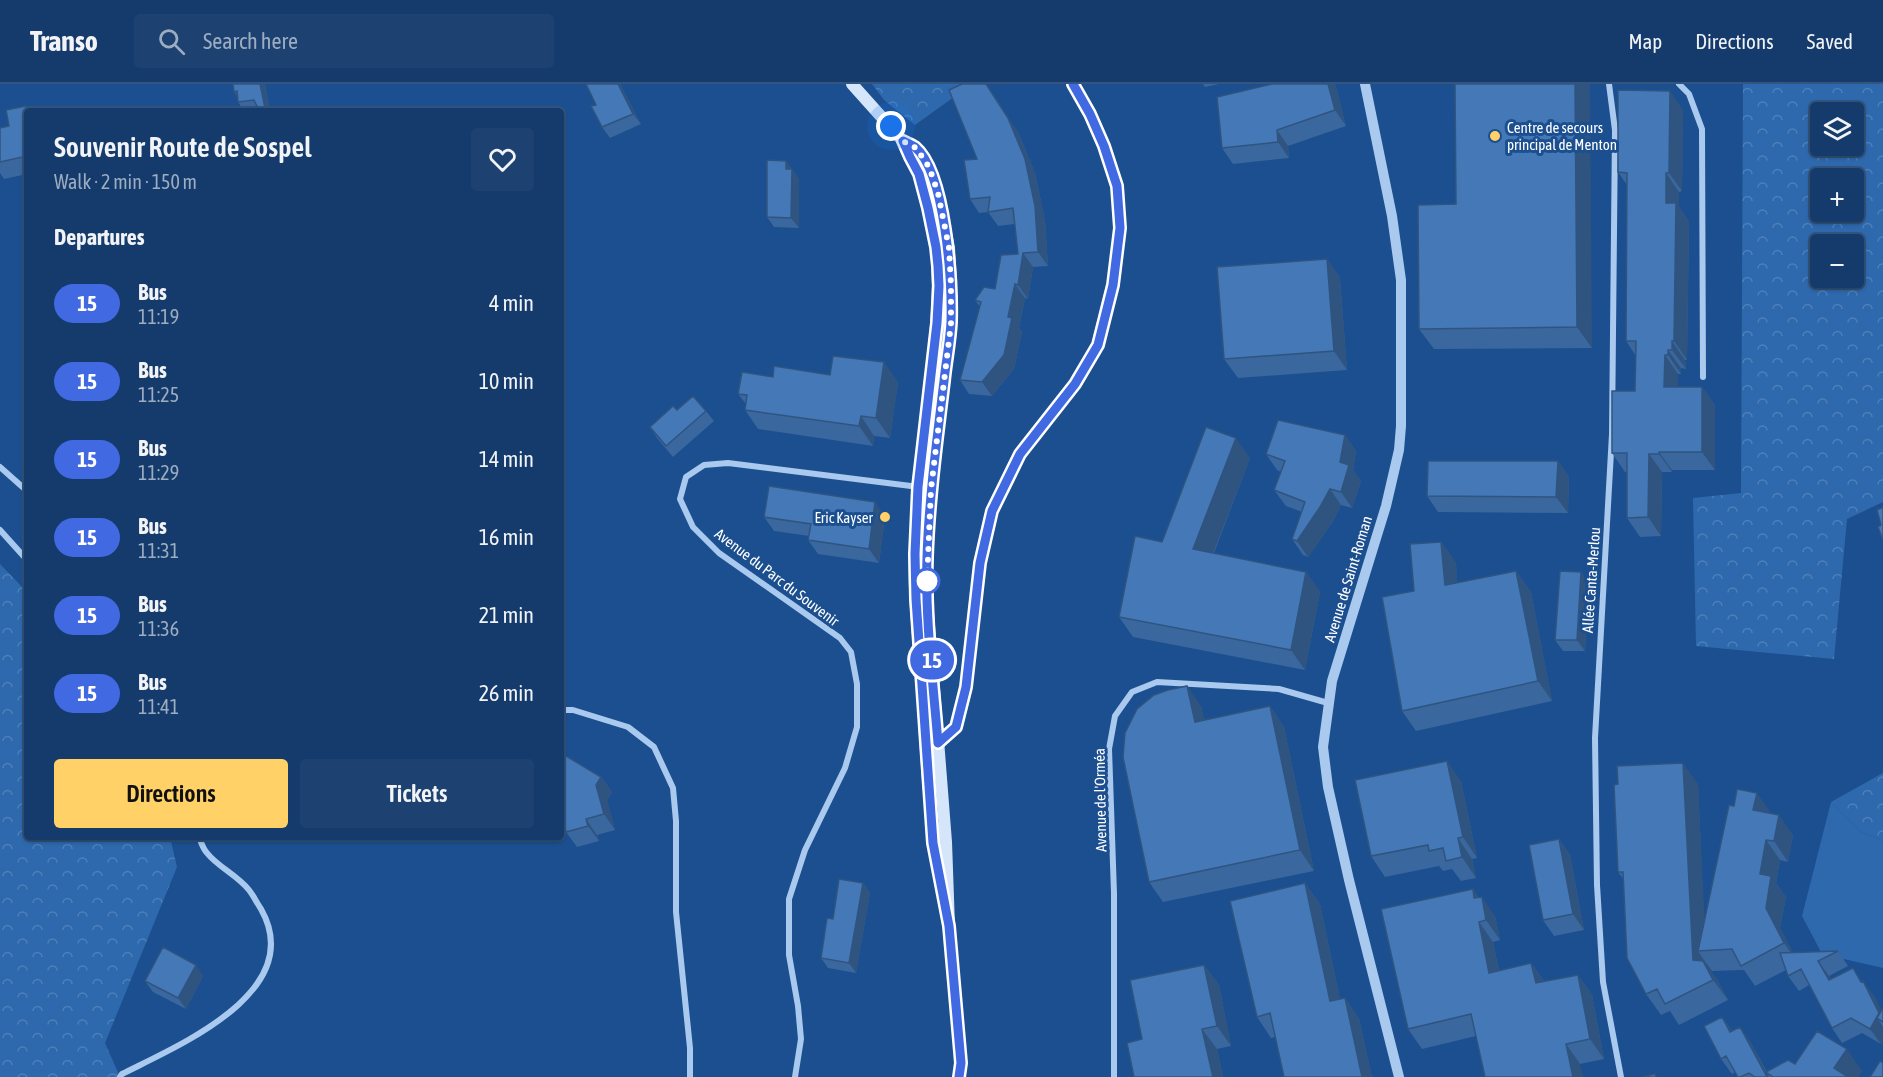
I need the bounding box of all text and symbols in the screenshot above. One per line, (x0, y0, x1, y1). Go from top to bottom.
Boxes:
search box (134, 14, 554, 68)
text: Transo (30, 25, 98, 57)
icon: search (155, 25, 188, 58)
text: Search here (203, 28, 298, 54)
text: Map (1628, 29, 1662, 53)
text: Directions (1695, 29, 1774, 53)
text: Saved (1807, 29, 1853, 53)
map controls (1810, 102, 1864, 288)
button: layers (1810, 102, 1864, 156)
your location (876, 111, 906, 141)
place label: Centre de secours principal de Menton (1507, 119, 1617, 153)
button: heart (471, 128, 534, 191)
marker: Centre de secours principal de Menton (1488, 129, 1502, 143)
text: Souvenir Route de Sospel (54, 131, 312, 163)
button: + (1810, 168, 1864, 222)
text: Walk · 2 min · 150 m (54, 170, 197, 193)
text: Departures (54, 224, 144, 250)
button: − (1810, 234, 1864, 288)
text: Bus (138, 279, 167, 305)
text: 4 min (489, 290, 534, 316)
text: 15 (77, 291, 97, 315)
text: 11:19 (138, 305, 179, 328)
text: Bus (138, 357, 167, 383)
text: 10 min (479, 368, 534, 394)
text: 15 (77, 369, 97, 393)
text: 11:25 (138, 383, 179, 406)
text: Bus (138, 435, 167, 461)
text: 14 min (479, 446, 534, 472)
text: 15 (77, 447, 97, 471)
text: 11:29 (138, 461, 179, 484)
place label: Eric Kayser (814, 509, 874, 526)
marker: Eric Kayser (878, 510, 892, 524)
text: Bus (138, 513, 167, 539)
street label: Avenue de Saint-Roman (1321, 514, 1375, 644)
text: 16 min (479, 524, 534, 550)
text: 15 (77, 525, 97, 549)
street label: Avenue du Parc du Souvenir (712, 525, 843, 630)
street label: Allée Canta-Merlou (1579, 526, 1603, 634)
text: 11:31 (138, 539, 179, 562)
unlabelled marker (914, 568, 940, 594)
text: Bus (138, 591, 167, 617)
text: 21 min (479, 602, 534, 628)
text: 15 (77, 603, 97, 627)
text: 11:36 (138, 617, 179, 640)
line badge: 15 (905, 640, 959, 680)
text: 15 (922, 648, 942, 672)
text: Bus (138, 669, 167, 695)
text: 26 min (479, 680, 534, 706)
text: 15 (77, 681, 97, 705)
text: 11:41 (138, 695, 179, 718)
street label: Avenue de l'Orméa (1091, 748, 1109, 852)
button: Directions (54, 759, 288, 828)
button: Tickets (300, 759, 534, 828)

